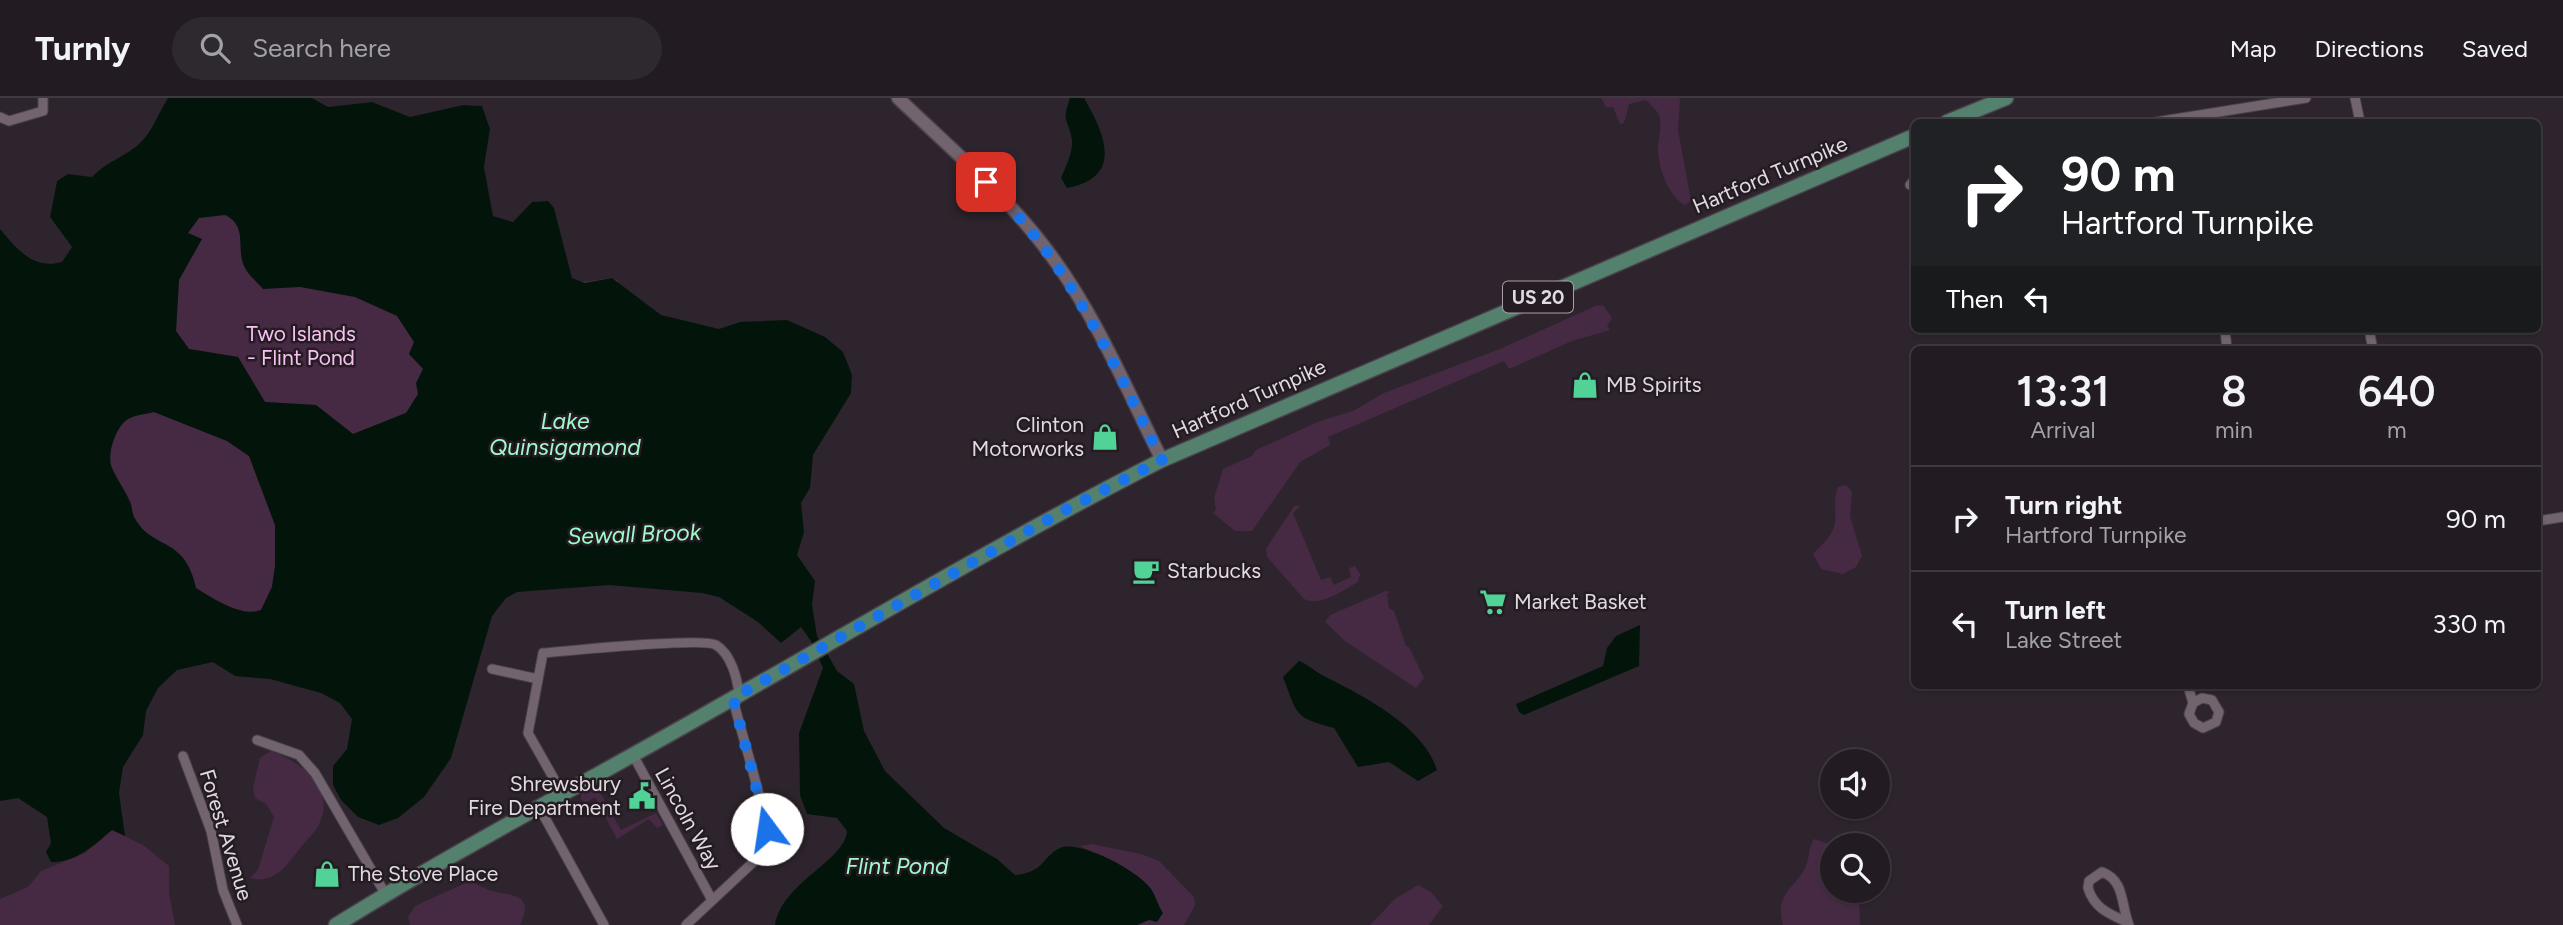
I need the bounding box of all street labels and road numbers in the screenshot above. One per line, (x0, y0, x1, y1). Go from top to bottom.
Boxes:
street label: Hartford Turnpike (1689, 131, 1851, 218)
road number: US 20 (1503, 281, 1573, 312)
street label: Hartford Turnpike (1168, 353, 1330, 444)
street label: Lincoln Way (650, 763, 727, 874)
street label: Forest Avenue (195, 766, 258, 904)

